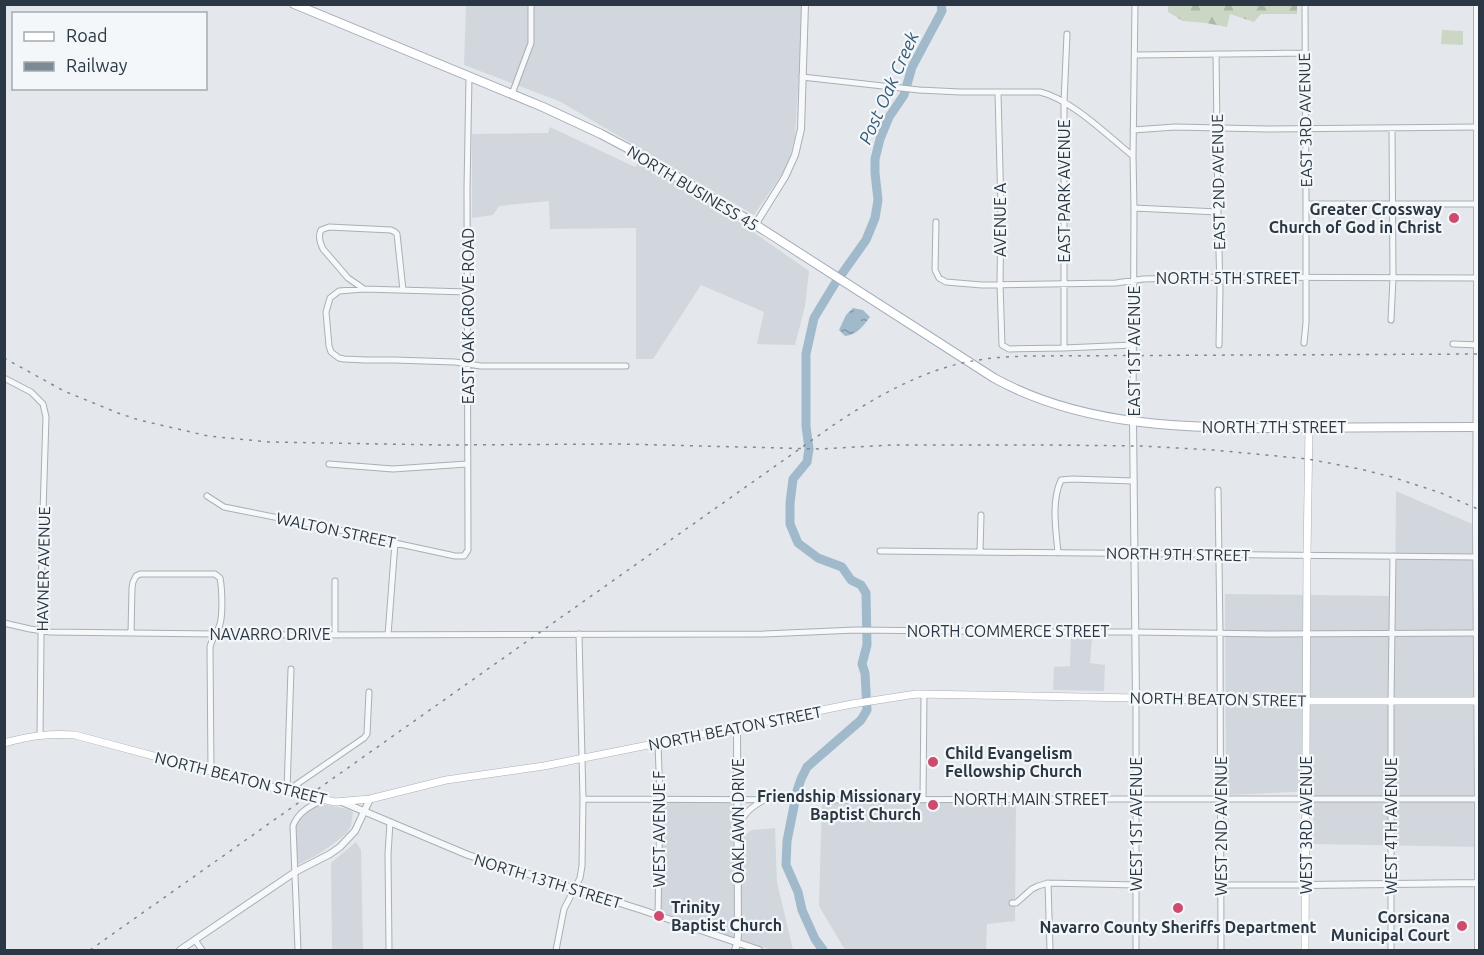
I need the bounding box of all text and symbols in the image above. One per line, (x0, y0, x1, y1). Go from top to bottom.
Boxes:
legend (12, 12, 207, 90)
text: Road (66, 25, 108, 45)
water label: Post Oak Creek (854, 27, 922, 147)
street label: EAST 3RD AVENUE (1295, 52, 1315, 188)
text: Railway (66, 55, 128, 75)
street label: EAST 2ND AVENUE (1208, 114, 1228, 250)
street label: EAST PARK AVENUE (1055, 119, 1073, 263)
street label: NORTH BUSINESS 45 (624, 142, 762, 234)
street label: AVENUE A (991, 182, 1009, 257)
place label: Greater Crossway Church of God in Christ (1269, 200, 1443, 236)
marker: Greater Crossway Church of God in Christ (1447, 211, 1461, 225)
street label: EAST OAK GROVE ROAD (459, 228, 477, 404)
street label: NORTH 5TH STREET (1156, 269, 1300, 287)
street label: EAST 1ST AVENUE (1125, 286, 1143, 416)
street label: NORTH 7TH STREET (1202, 418, 1346, 436)
street label: HAVNER AVENUE (33, 506, 53, 632)
street label: WALTON STREET (275, 509, 398, 551)
street label: NORTH 9TH STREET (1106, 544, 1250, 564)
street label: NORTH COMMERCE STREET (907, 622, 1109, 640)
street label: NAVARRO DRIVE (209, 625, 331, 643)
street label: NORTH BEATON STREET (1130, 688, 1307, 710)
street label: NORTH BEATON STREET (647, 702, 824, 754)
place label: Child Evangelism Fellowship Church (945, 744, 1082, 780)
street label: NORTH BEATON STREET (153, 748, 329, 808)
marker: Child Evangelism Fellowship Church (926, 755, 940, 769)
street label: WEST 2ND AVENUE (1212, 756, 1230, 896)
street label: WEST 3RD AVENUE (1297, 756, 1315, 894)
street label: WEST 1ST AVENUE (1127, 757, 1145, 891)
street label: WEST 4TH AVENUE (1382, 757, 1400, 895)
street label: OAKLAWN DRIVE (729, 758, 747, 884)
street label: WEST AVENUE F (650, 771, 668, 887)
place label: Friendship Missionary Baptist Church (757, 787, 921, 823)
street label: NORTH MAIN STREET (953, 790, 1109, 808)
marker: Friendship Missionary Baptist Church (926, 798, 940, 812)
street label: NORTH 13TH STREET (472, 850, 624, 912)
place label: Trinity Baptist Church (671, 898, 782, 934)
marker: Navarro County Sheriffs Department (1171, 901, 1185, 915)
place label: Corsicana Municipal Court (1331, 908, 1450, 944)
marker: Trinity Baptist Church (652, 909, 666, 923)
place label: Navarro County Sheriffs Department (1040, 918, 1317, 936)
marker: Corsicana Municipal Court (1455, 919, 1469, 933)

